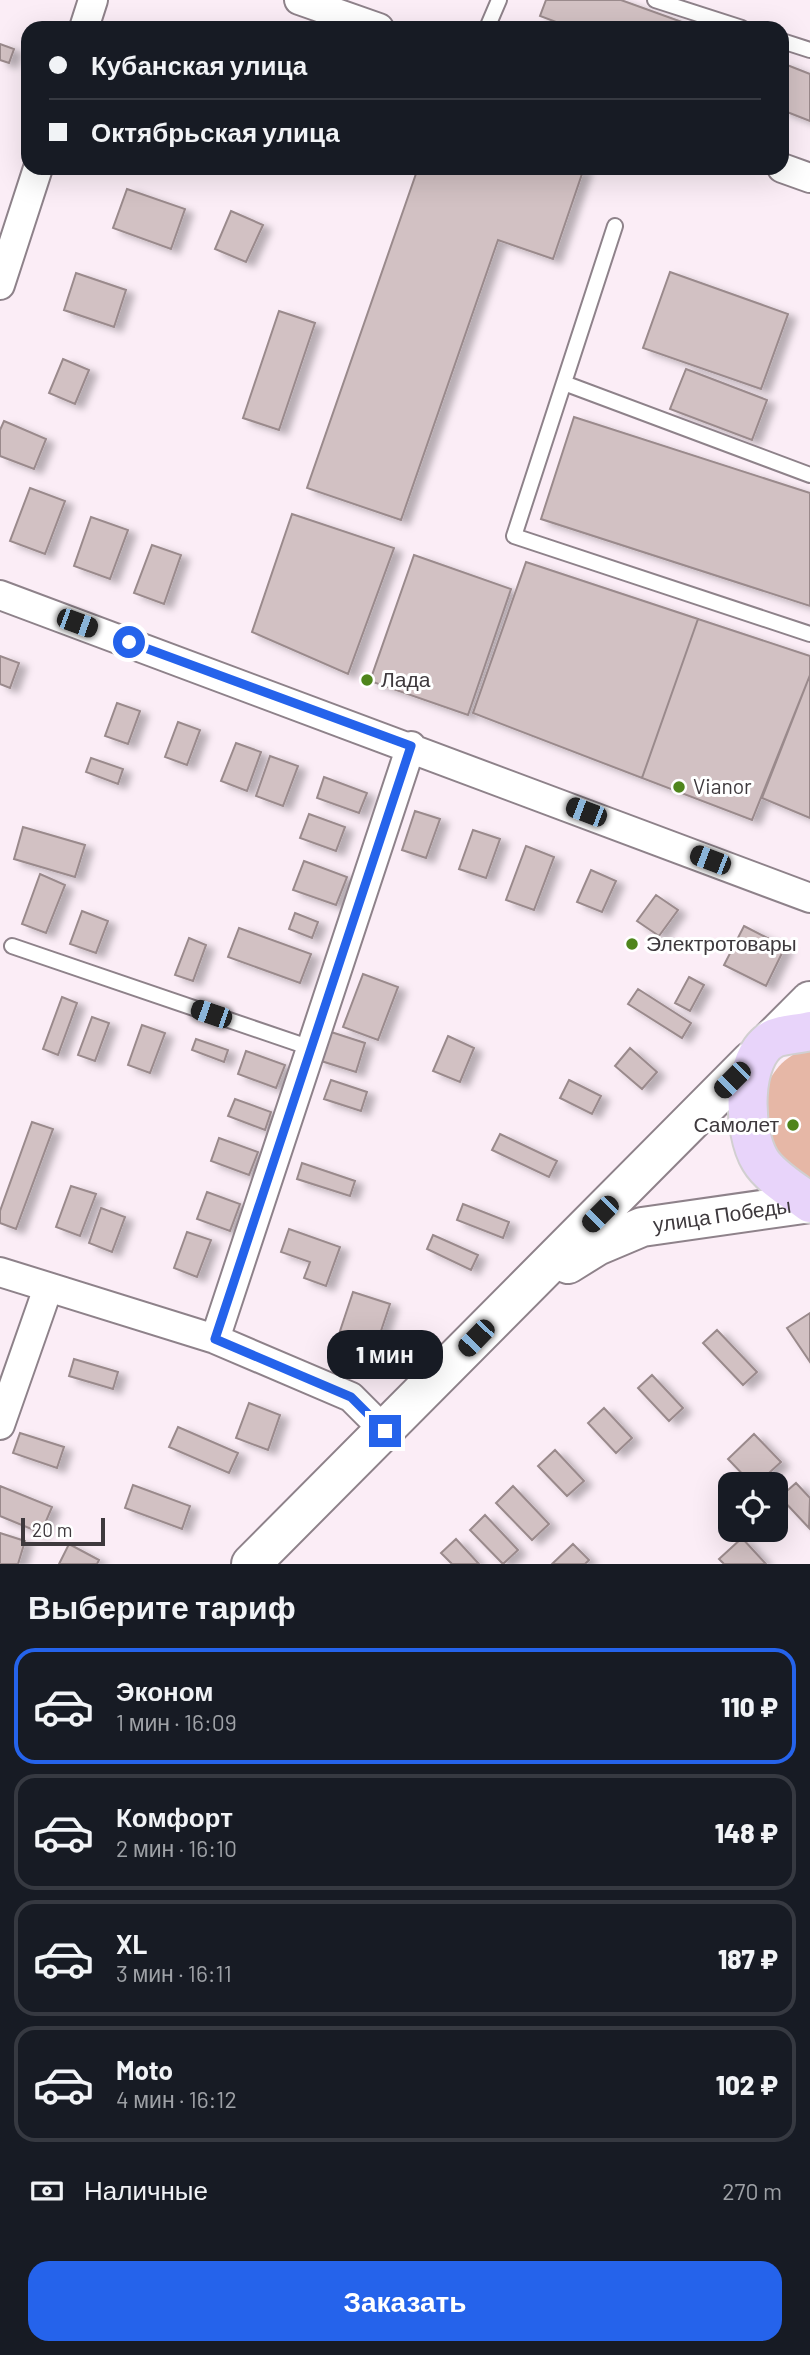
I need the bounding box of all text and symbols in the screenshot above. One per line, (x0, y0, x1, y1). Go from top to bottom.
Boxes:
text: Кубанская улица (91, 49, 307, 80)
text: Октябрьская улица (91, 116, 340, 147)
car (54, 606, 101, 640)
route start (113, 626, 145, 658)
place label: Лада (381, 666, 431, 691)
marker: Лада (359, 672, 375, 688)
place label: Vianor (693, 773, 752, 798)
marker: Vianor (671, 779, 687, 795)
car (563, 795, 610, 829)
car (687, 843, 734, 877)
place label: Электротовары (646, 930, 797, 955)
marker: Электротовары (624, 936, 640, 952)
car (188, 997, 235, 1031)
car (710, 1058, 755, 1102)
place label: Самолет (693, 1111, 779, 1136)
marker: Самолет (785, 1117, 801, 1133)
car (578, 1192, 623, 1236)
street label: улица Победы (651, 1192, 793, 1236)
car (454, 1316, 499, 1360)
callout: 1 мин (327, 1330, 443, 1378)
text: 1 мин (356, 1340, 414, 1368)
route end (369, 1415, 401, 1447)
map controls (718, 1472, 788, 1542)
button: locate (718, 1472, 788, 1542)
scale bar (21, 1515, 105, 1547)
text: 20 m (32, 1518, 72, 1541)
text: Выберите тариф (28, 1587, 296, 1625)
icon: car (32, 1675, 95, 1738)
text: Эконом (116, 1675, 214, 1706)
text: 110 ₽ (721, 1691, 778, 1722)
text: 1 мин · 16:09 (116, 1708, 237, 1736)
icon: car (32, 1801, 95, 1864)
text: Комфорт (116, 1801, 233, 1832)
text: 148 ₽ (715, 1817, 778, 1848)
text: 2 мин · 16:10 (116, 1834, 237, 1862)
icon: car (32, 1927, 95, 1990)
text: XL (116, 1928, 147, 1959)
text: 187 ₽ (718, 1943, 778, 1974)
text: 3 мин · 16:11 (116, 1959, 232, 1987)
icon: car (32, 2053, 95, 2116)
text: Moto (116, 2054, 173, 2085)
text: 102 ₽ (716, 2069, 778, 2100)
text: 4 мин · 16:12 (116, 2085, 237, 2113)
icon: cash (28, 2172, 66, 2210)
text: Наличные (84, 2174, 208, 2205)
text: 270 m (722, 2177, 782, 2205)
button: Заказать (28, 2261, 782, 2341)

